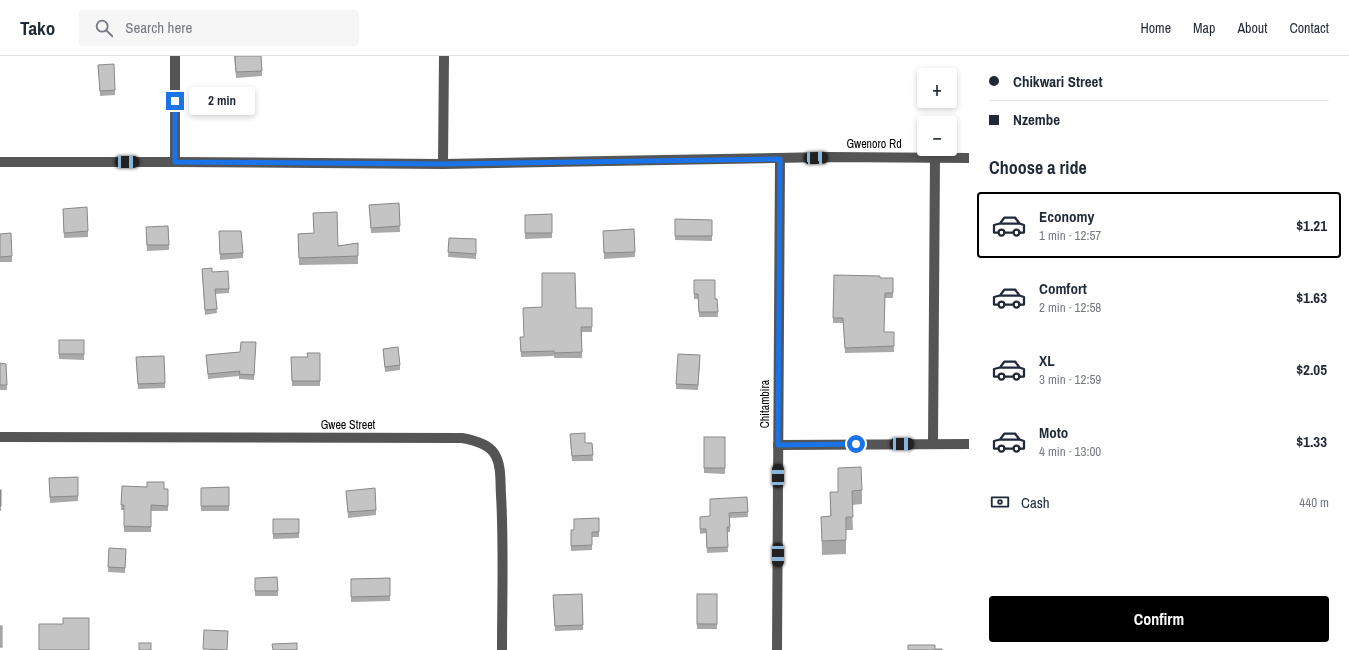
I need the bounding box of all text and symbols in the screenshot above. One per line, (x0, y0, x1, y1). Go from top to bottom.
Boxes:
search box (79, 10, 359, 46)
text: Tako (20, 15, 55, 41)
icon: search (93, 17, 115, 39)
text: Search here (125, 17, 192, 38)
text: Home (1140, 19, 1171, 37)
text: Map (1193, 19, 1215, 37)
text: About (1237, 19, 1267, 37)
text: Contact (1289, 19, 1329, 37)
map controls (917, 68, 957, 156)
button: + (917, 68, 957, 108)
text: Chikwari Street (1013, 71, 1103, 92)
callout: 2 min (189, 87, 255, 115)
route end (166, 92, 184, 110)
text: 2 min (208, 92, 236, 109)
text: Nzembe (1013, 109, 1060, 130)
button: − (917, 116, 957, 156)
street label: Gwenoro Rd (846, 136, 902, 152)
car (804, 152, 828, 164)
text: Choose a ride (989, 155, 1087, 180)
car (115, 156, 139, 168)
text: Economy (1039, 206, 1094, 227)
icon: car (991, 207, 1027, 243)
text: $1.21 (1296, 215, 1327, 236)
text: 1 min · 12:57 (1039, 227, 1101, 244)
text: Comfort (1039, 278, 1087, 299)
icon: car (991, 279, 1027, 315)
text: $1.63 (1296, 287, 1327, 308)
text: 2 min · 12:58 (1039, 299, 1101, 316)
text: XL (1039, 350, 1055, 371)
icon: car (991, 351, 1027, 387)
text: $2.05 (1296, 359, 1327, 380)
text: 3 min · 12:59 (1039, 371, 1101, 388)
street label: Chitambira (757, 379, 773, 428)
street label: Gwee Street (321, 417, 376, 433)
text: Moto (1039, 422, 1068, 443)
icon: car (991, 423, 1027, 459)
text: $1.33 (1296, 431, 1327, 452)
route start (847, 435, 865, 453)
car (890, 438, 914, 450)
text: 4 min · 13:00 (1039, 443, 1101, 460)
car (772, 464, 784, 488)
icon: cash (989, 491, 1011, 513)
text: Cash (1021, 492, 1050, 513)
text: 440 m (1299, 494, 1329, 511)
car (772, 543, 784, 567)
button: Confirm (989, 596, 1329, 642)

